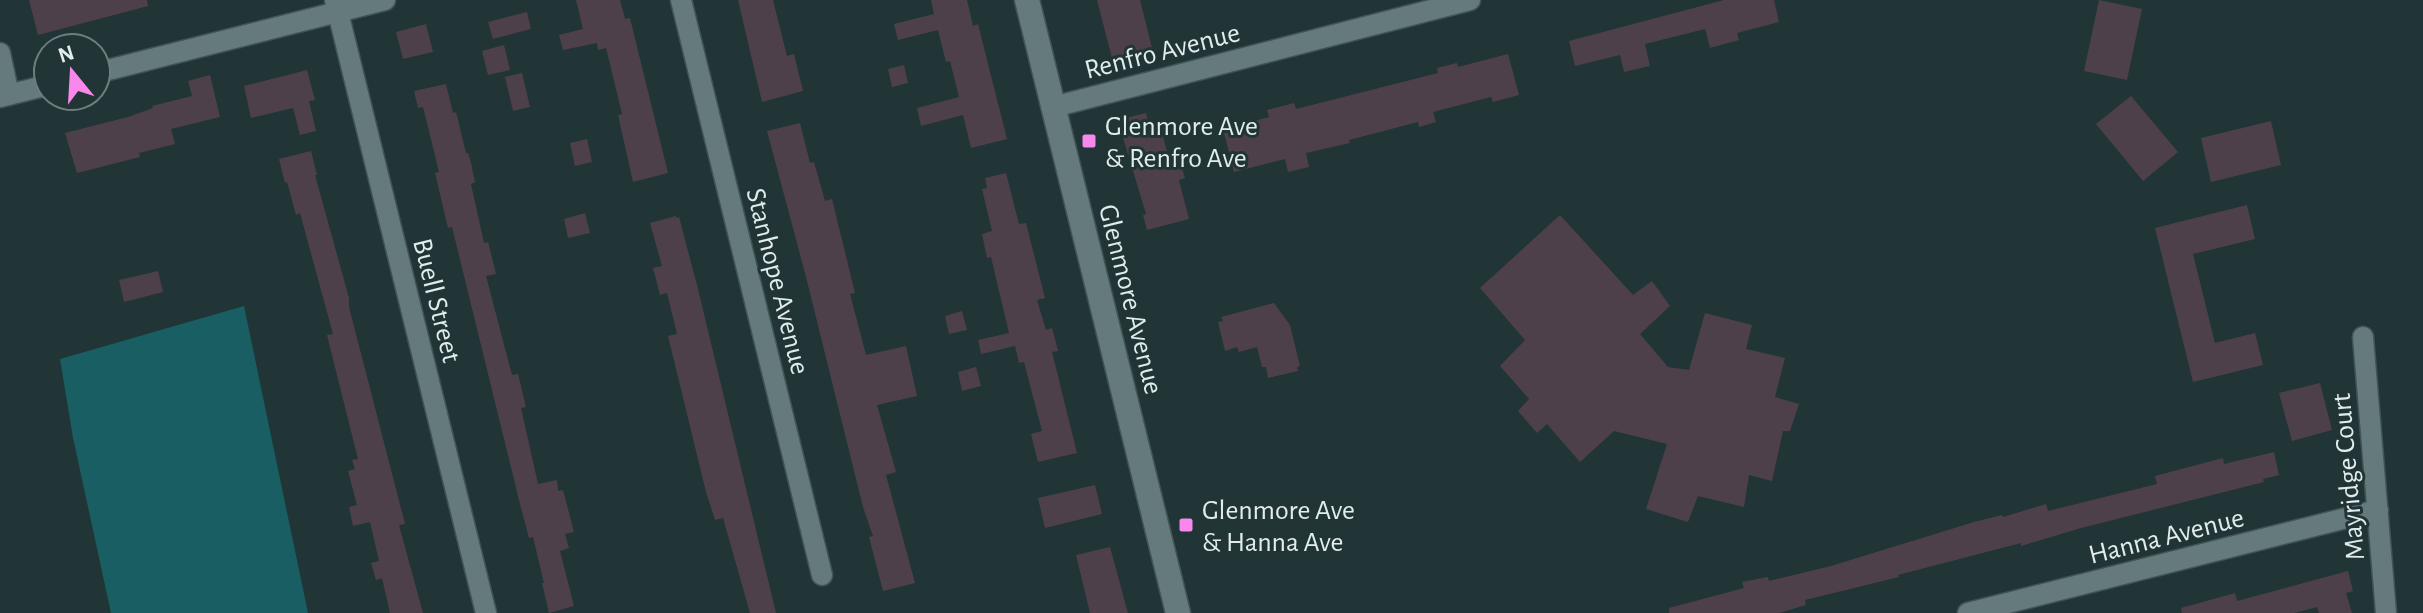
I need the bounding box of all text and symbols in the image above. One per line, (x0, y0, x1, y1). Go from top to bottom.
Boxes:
street label: Renfro Avenue (1082, 19, 1243, 85)
north arrow (32, 32, 112, 112)
text: N (55, 41, 77, 67)
place label: Glenmore Ave & Renfro Ave (1105, 113, 1258, 173)
marker: Glenmore Ave & Renfro Ave (1080, 132, 1098, 150)
street label: Stanhope Avenue (740, 185, 814, 378)
street label: Glenmore Avenue (1093, 202, 1167, 397)
street label: Buell Street (407, 236, 465, 365)
street label: Mayridge Court (2328, 392, 2370, 562)
place label: Glenmore Ave & Hanna Ave (1202, 497, 1355, 557)
street label: Hanna Avenue (2086, 504, 2247, 570)
marker: Glenmore Ave & Hanna Ave (1177, 516, 1195, 534)

